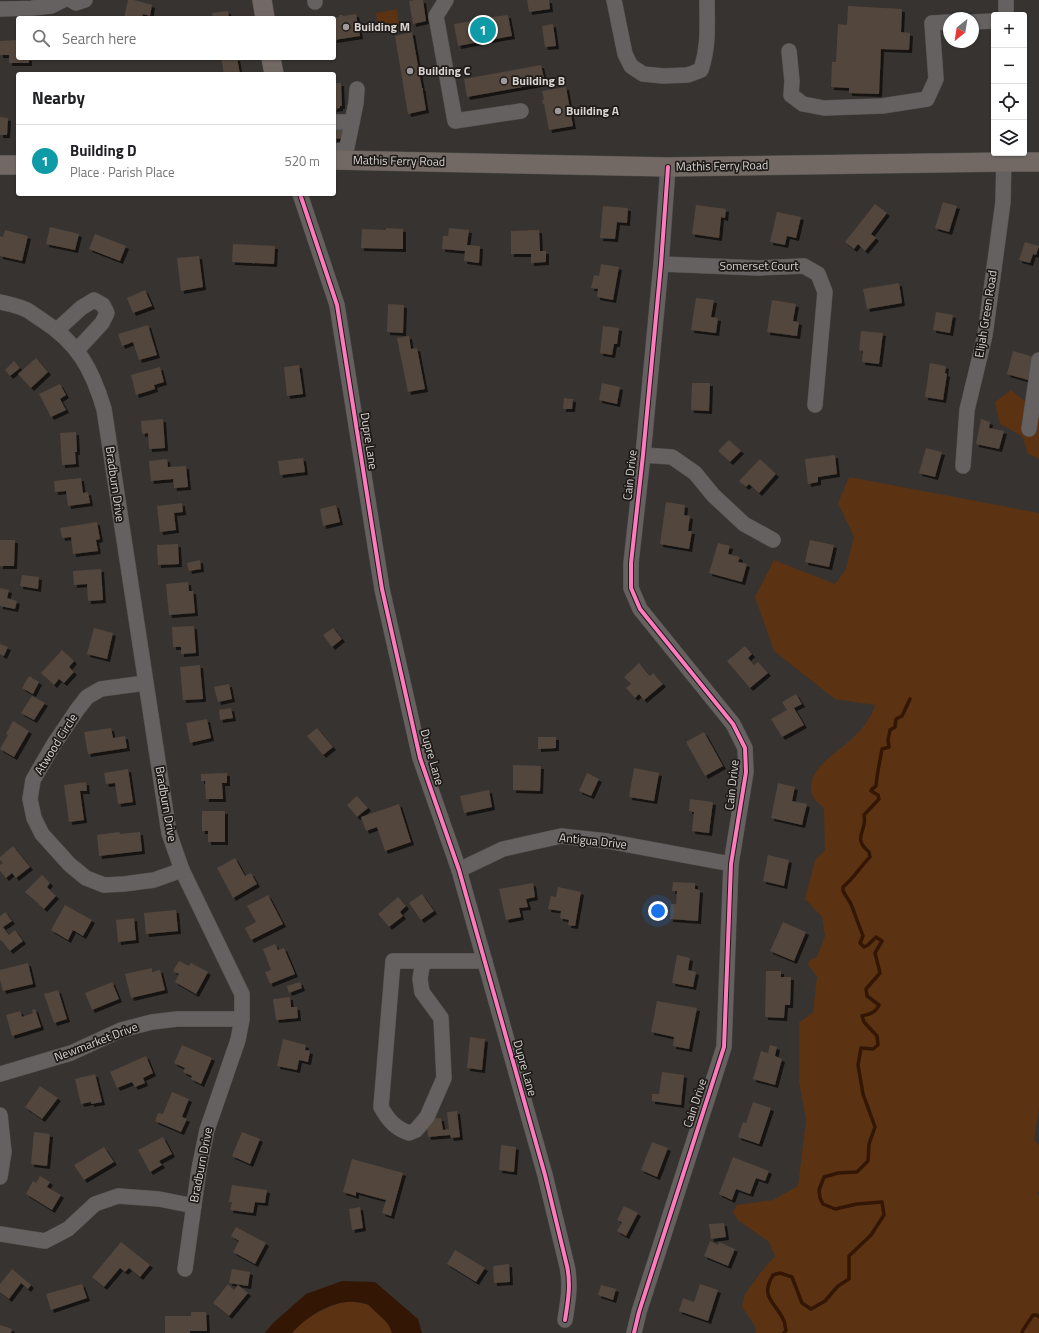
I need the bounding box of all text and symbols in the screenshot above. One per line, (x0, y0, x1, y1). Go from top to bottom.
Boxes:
north arrow (943, 12, 979, 48)
map controls (991, 12, 1027, 156)
button: + (991, 12, 1027, 48)
pin: 1 (470, 15, 496, 45)
search box (16, 16, 336, 60)
place label: Building M (354, 17, 410, 36)
marker: Building M (341, 22, 351, 32)
icon: search (30, 27, 52, 49)
text: Search here (62, 27, 136, 50)
button: − (991, 48, 1027, 84)
place label: Building C (418, 61, 471, 80)
marker: Building C (405, 66, 415, 76)
place label: Building B (512, 71, 565, 90)
marker: Building B (499, 76, 509, 86)
button: locate (991, 84, 1027, 120)
text: Nearby (32, 85, 85, 111)
place label: Building A (566, 101, 620, 120)
marker: Building A (553, 106, 563, 116)
button: layers (991, 120, 1027, 156)
text: Building D (70, 139, 137, 162)
street label: Mathis Ferry Road (353, 150, 445, 171)
text: 1 (41, 151, 49, 171)
text: 520 m (284, 151, 320, 171)
street label: Mathis Ferry Road (676, 155, 768, 176)
text: Place · Parish Place (70, 162, 175, 182)
street label: Somerset Court (719, 256, 799, 275)
street label: Elijah Green Road (969, 269, 1002, 359)
street label: Dupre Lane (356, 411, 383, 471)
street label: Bradburn Drive (101, 445, 130, 523)
street label: Cain Drive (617, 449, 642, 501)
street label: Atwood Circle (29, 709, 82, 778)
street label: Dupre Lane (415, 727, 450, 787)
street label: Cain Drive (719, 759, 744, 811)
street label: Bradburn Drive (151, 765, 182, 843)
street label: Antigua Drive (558, 828, 628, 853)
your location (648, 901, 668, 921)
street label: Newmarket Drive (51, 1017, 140, 1066)
street label: Dupre Lane (508, 1038, 543, 1098)
street label: Cain Drive (678, 1076, 711, 1130)
street label: Bradburn Drive (184, 1126, 217, 1204)

